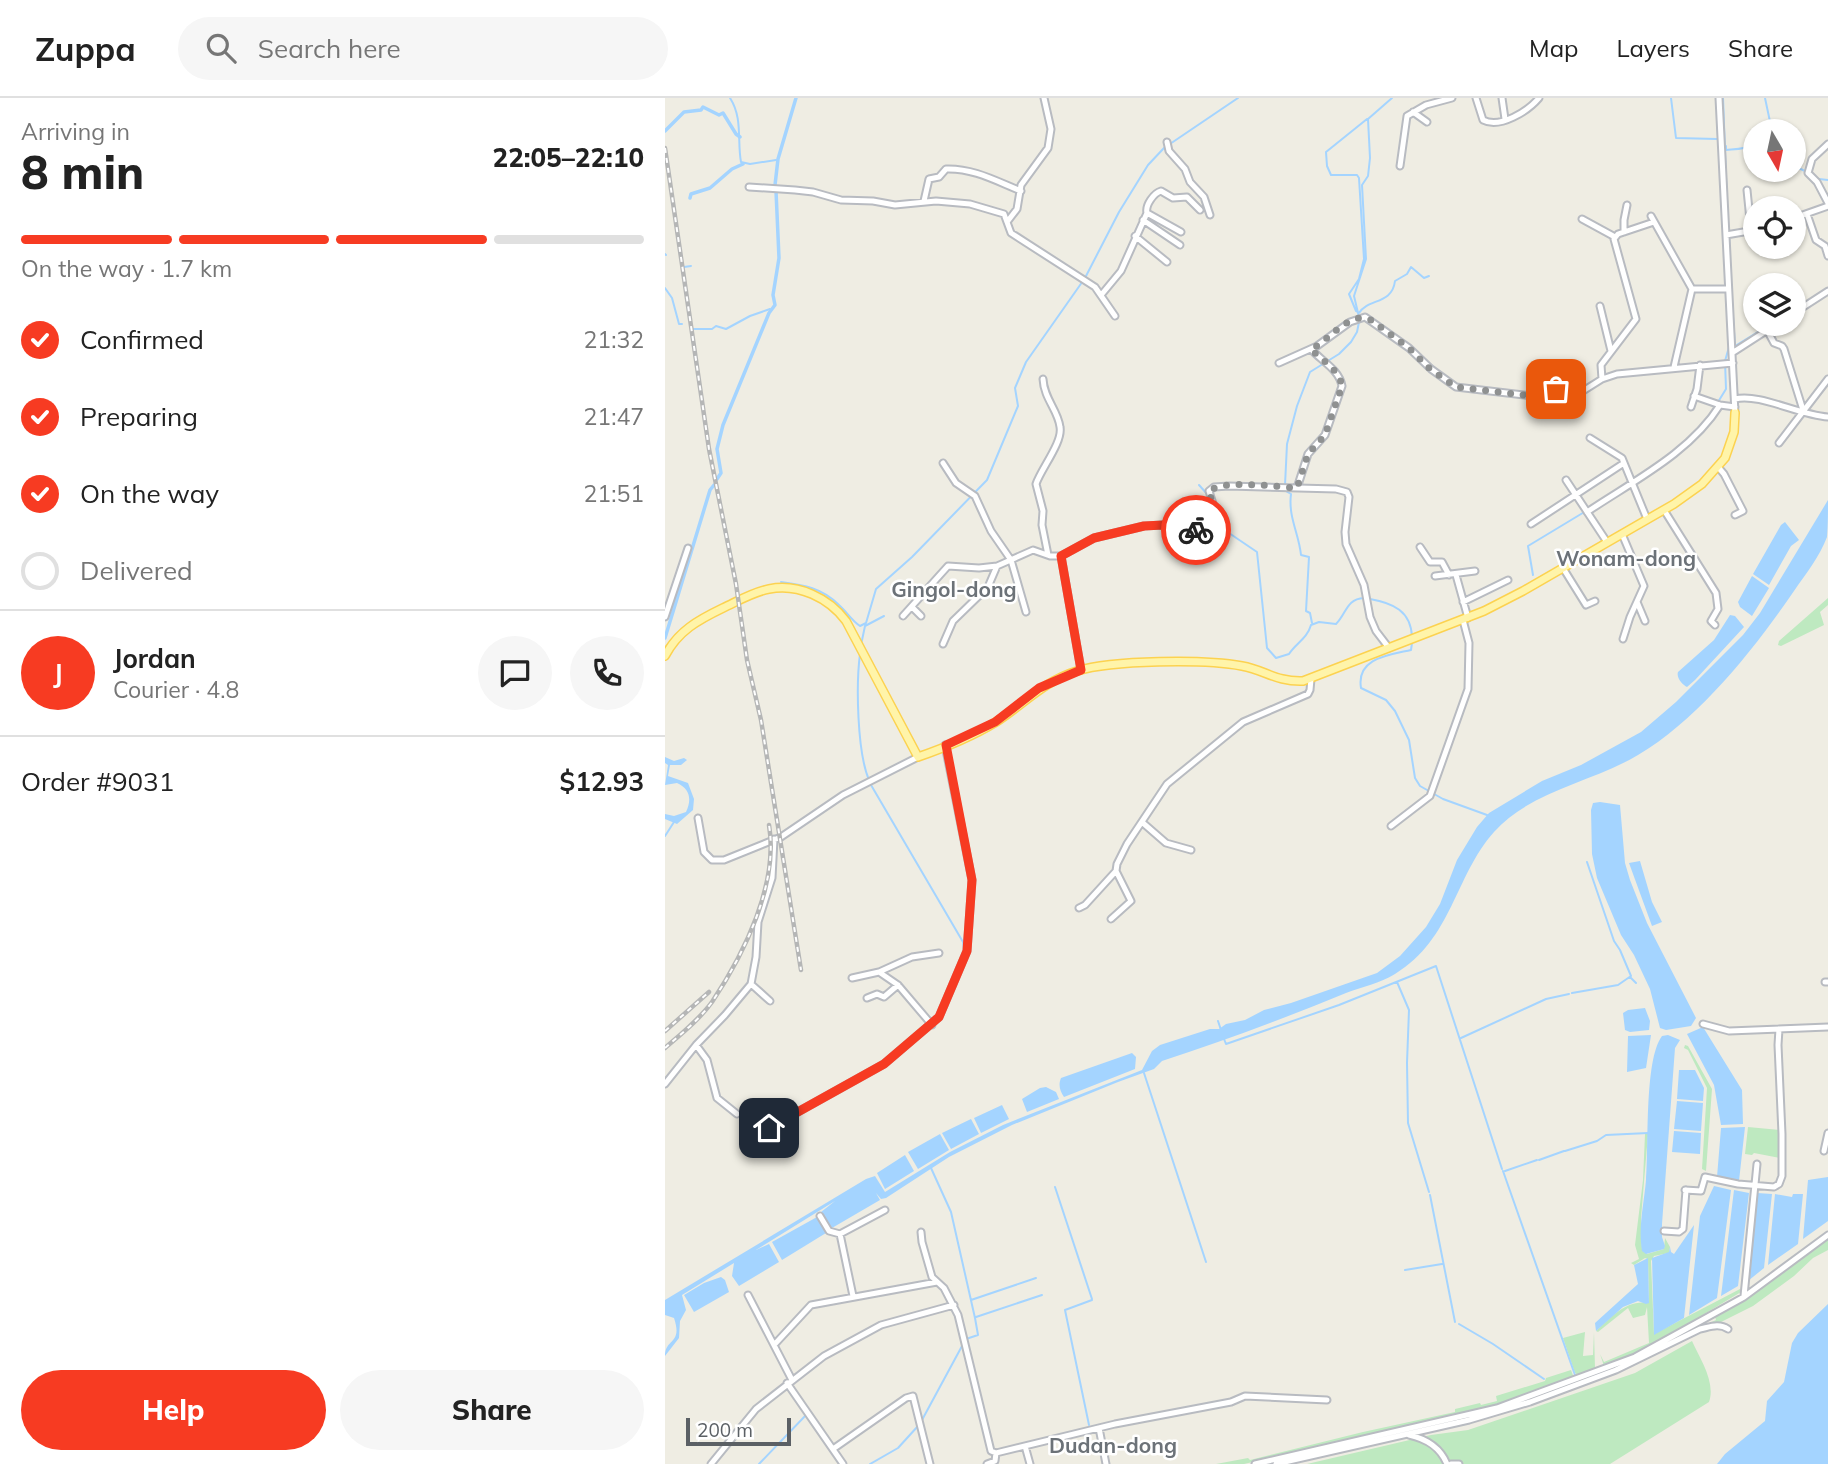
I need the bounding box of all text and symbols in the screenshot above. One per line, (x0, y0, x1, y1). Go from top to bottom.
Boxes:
search box (178, 17, 668, 80)
text: Zuppa (35, 28, 136, 69)
icon: search (202, 29, 240, 67)
text: Search here (258, 32, 401, 65)
text: Map (1529, 33, 1578, 63)
text: Layers (1616, 33, 1690, 63)
text: Share (1728, 33, 1793, 63)
text: Arriving in (21, 117, 130, 146)
north arrow (1743, 119, 1806, 182)
map controls (1743, 119, 1806, 336)
text: 22:05–22:10 (493, 141, 644, 174)
text: 8 min (21, 143, 144, 201)
button: locate (1743, 196, 1806, 259)
text: On the way · 1.7 km (21, 254, 232, 283)
button: layers (1743, 273, 1806, 336)
icon: check (21, 321, 59, 359)
text: Confirmed (80, 323, 204, 356)
text: 21:32 (584, 325, 644, 354)
pin (1526, 359, 1586, 419)
icon: bag (1537, 370, 1575, 408)
icon: check (21, 398, 59, 436)
text: Preparing (80, 400, 198, 433)
text: 21:47 (584, 402, 644, 431)
icon: check (21, 475, 59, 513)
text: On the way (80, 477, 219, 510)
text: 21:51 (584, 479, 644, 508)
courier (1161, 495, 1231, 565)
icon: bike (1177, 511, 1215, 549)
district label: Wonam-dong (1556, 545, 1696, 571)
text: Delivered (80, 554, 193, 587)
district label: Gingol-dong (891, 576, 1017, 602)
button: chat (478, 636, 552, 710)
button: phone (570, 636, 644, 710)
text: Jordan (113, 642, 196, 675)
text: J (53, 657, 63, 690)
text: Courier · 4.8 (113, 675, 239, 704)
text: Order #9031 (21, 765, 174, 798)
text: $12.93 (560, 765, 644, 798)
pin (739, 1098, 799, 1158)
icon: home (750, 1109, 788, 1147)
button: Help (21, 1370, 326, 1450)
button: Share (340, 1370, 644, 1450)
scale bar (686, 1415, 791, 1447)
text: 200 m (697, 1418, 753, 1442)
district label: Dudan-dong (1049, 1432, 1177, 1458)

